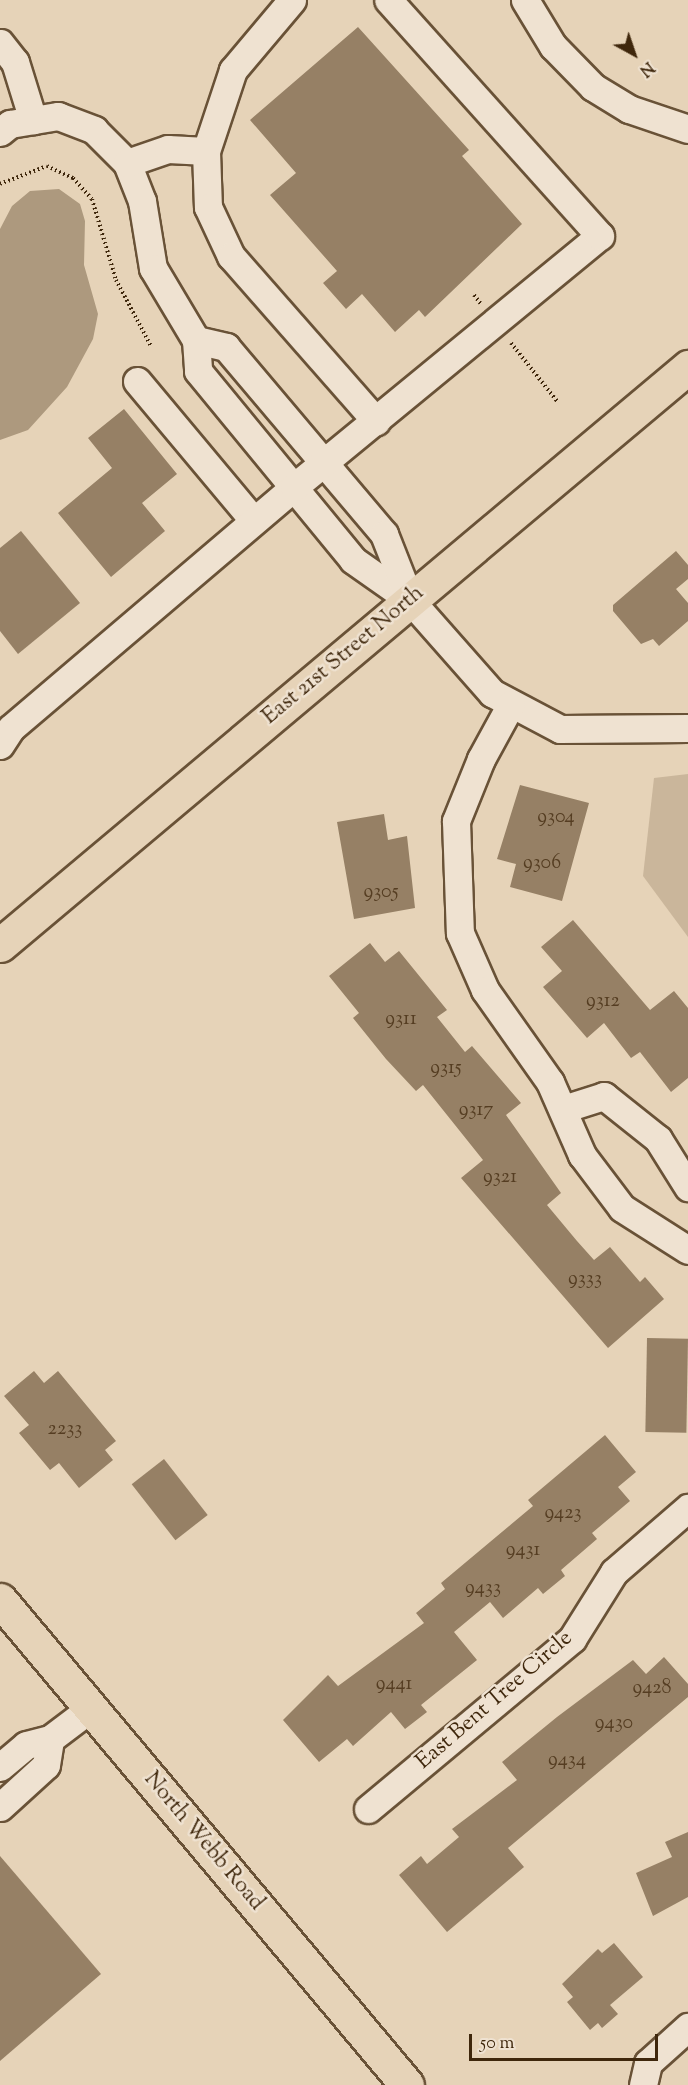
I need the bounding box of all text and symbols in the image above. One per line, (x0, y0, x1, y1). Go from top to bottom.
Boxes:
north arrow (604, 24, 664, 84)
text: N (634, 55, 658, 81)
street label: East 21st Street North (258, 581, 430, 731)
house number: 9304 (537, 805, 575, 829)
house number: 9306 (523, 851, 561, 875)
house number: 9305 (363, 880, 399, 904)
house number: 9312 (586, 989, 620, 1013)
house number: 9311 (385, 1007, 417, 1031)
house number: 9315 (430, 1056, 462, 1080)
house number: 9317 (459, 1098, 493, 1122)
house number: 9321 (483, 1165, 517, 1189)
house number: 9333 (568, 1267, 602, 1291)
house number: 2233 (48, 1417, 82, 1441)
house number: 9423 (544, 1501, 582, 1525)
house number: 9431 (506, 1538, 540, 1562)
house number: 9433 (465, 1576, 501, 1600)
street label: East Bent Tree Circle (412, 1626, 578, 1776)
house number: 9441 (376, 1672, 412, 1696)
house number: 9428 (632, 1676, 672, 1700)
house number: 9430 (595, 1711, 633, 1735)
house number: 9434 (548, 1748, 586, 1772)
street label: North Webb Road (137, 1767, 269, 1917)
scale bar (472, 2022, 661, 2060)
text: 50 m (480, 2031, 514, 2057)

